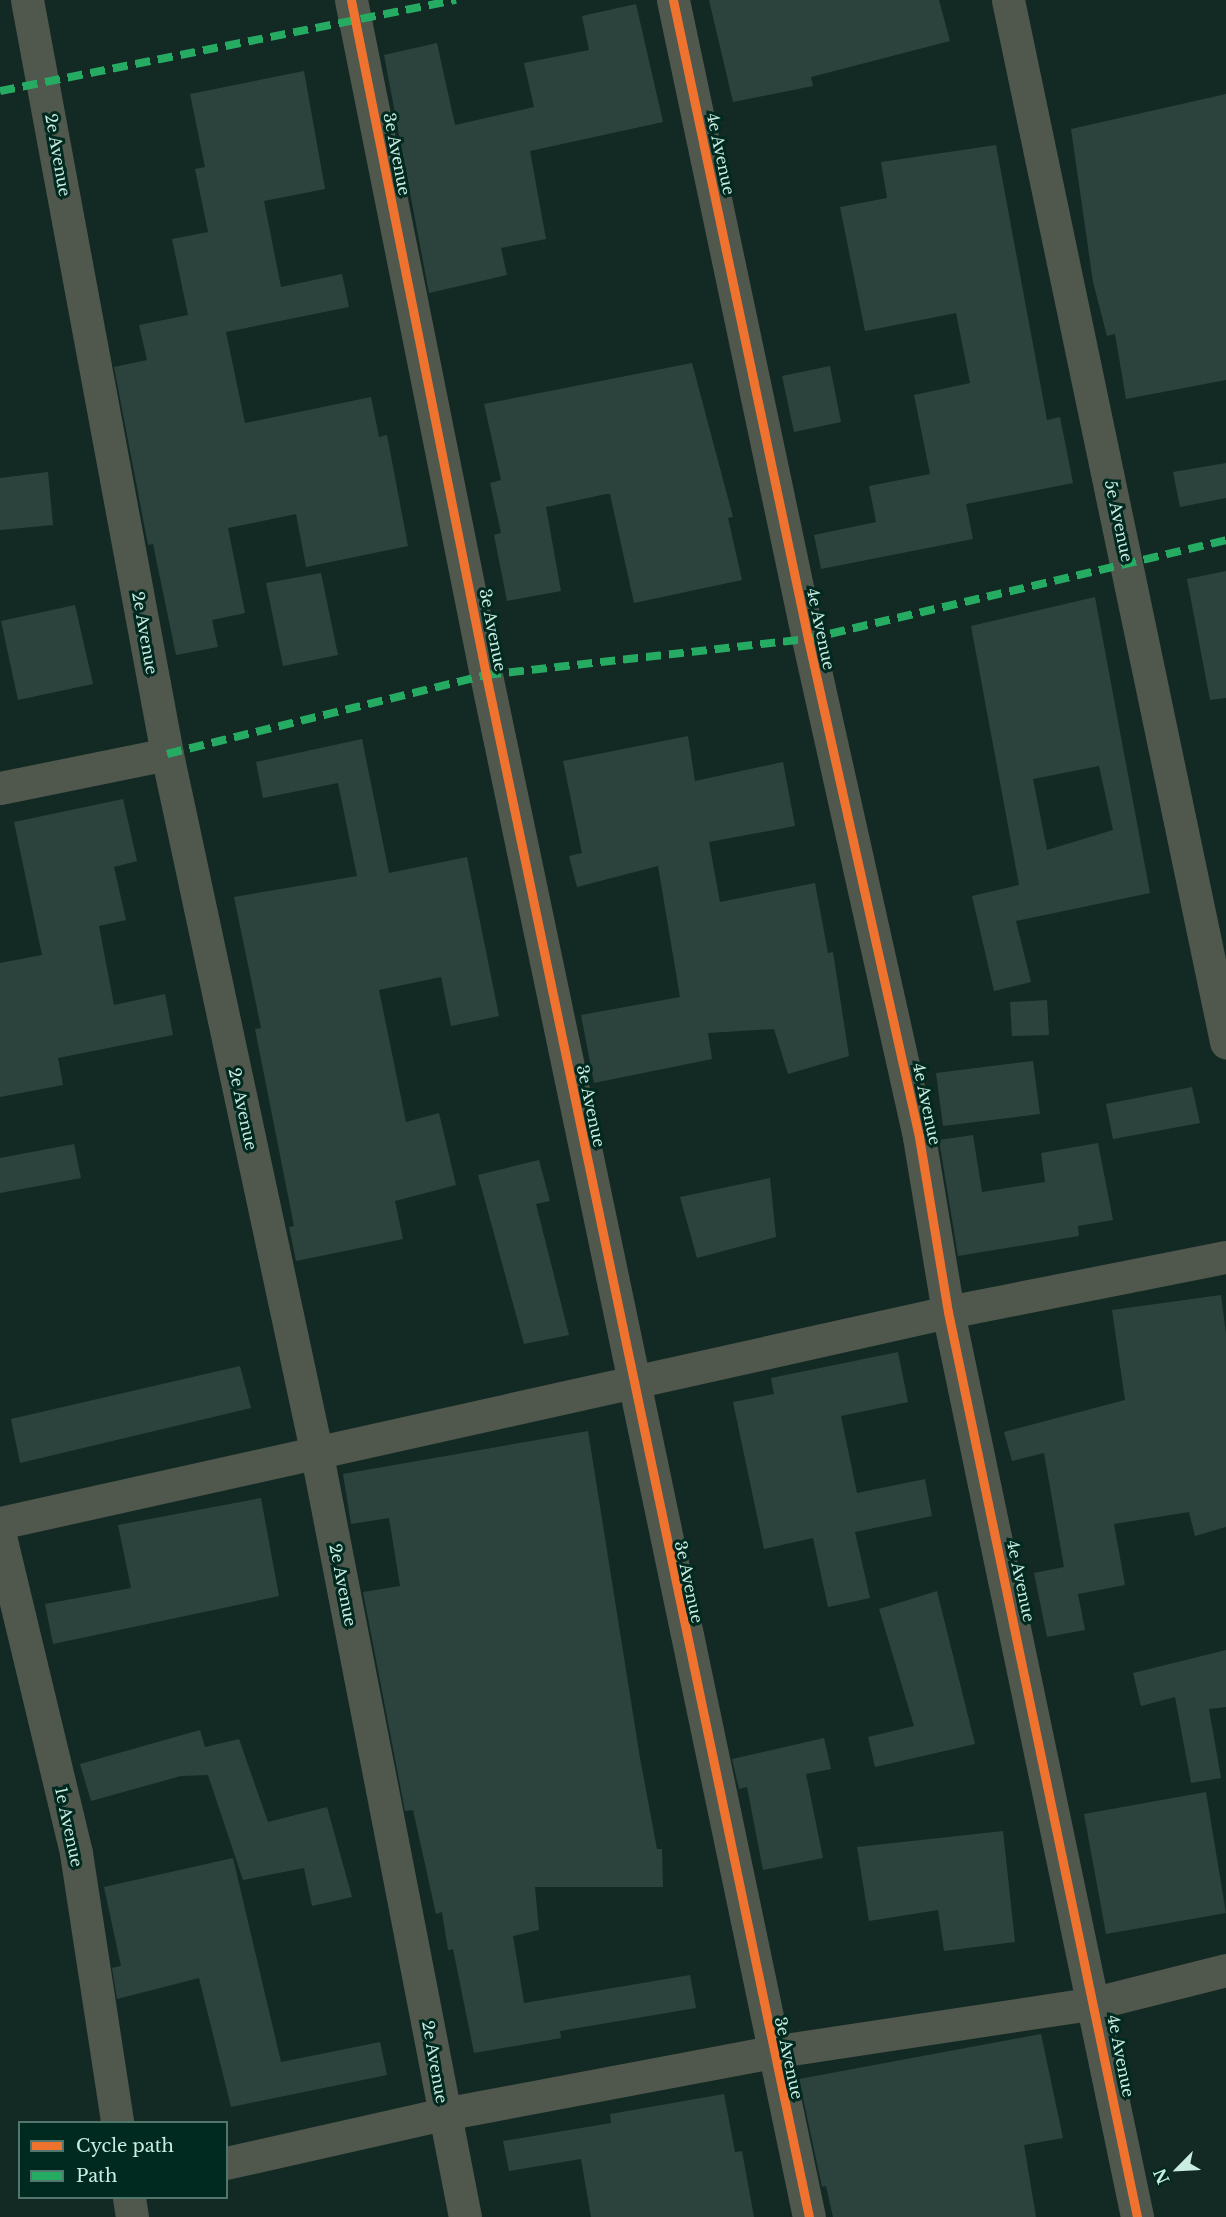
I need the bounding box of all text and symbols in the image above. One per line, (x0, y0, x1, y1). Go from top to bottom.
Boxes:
street label: 3e Avenue (380, 111, 414, 197)
street label: 4e Avenue (703, 111, 739, 197)
street label: 2e Avenue (41, 112, 75, 198)
street label: 5e Avenue (1101, 478, 1137, 564)
street label: 4e Avenue (803, 586, 839, 672)
street label: 3e Avenue (476, 587, 510, 673)
street label: 2e Avenue (128, 590, 162, 676)
street label: 4e Avenue (909, 1061, 945, 1147)
street label: 3e Avenue (573, 1063, 609, 1149)
street label: 2e Avenue (225, 1066, 261, 1152)
street label: 4e Avenue (1003, 1538, 1039, 1624)
street label: 3e Avenue (671, 1539, 707, 1625)
street label: 2e Avenue (326, 1542, 360, 1628)
street label: 1e Avenue (51, 1785, 87, 1869)
street label: 4e Avenue (1104, 2013, 1138, 2099)
street label: 3e Avenue (771, 2015, 807, 2101)
street label: 2e Avenue (418, 2019, 452, 2105)
legend (18, 2121, 228, 2199)
text: Cycle path (76, 2135, 174, 2157)
north arrow (1148, 2139, 1208, 2199)
text: Path (76, 2165, 117, 2187)
text: N (1149, 2165, 1174, 2187)

